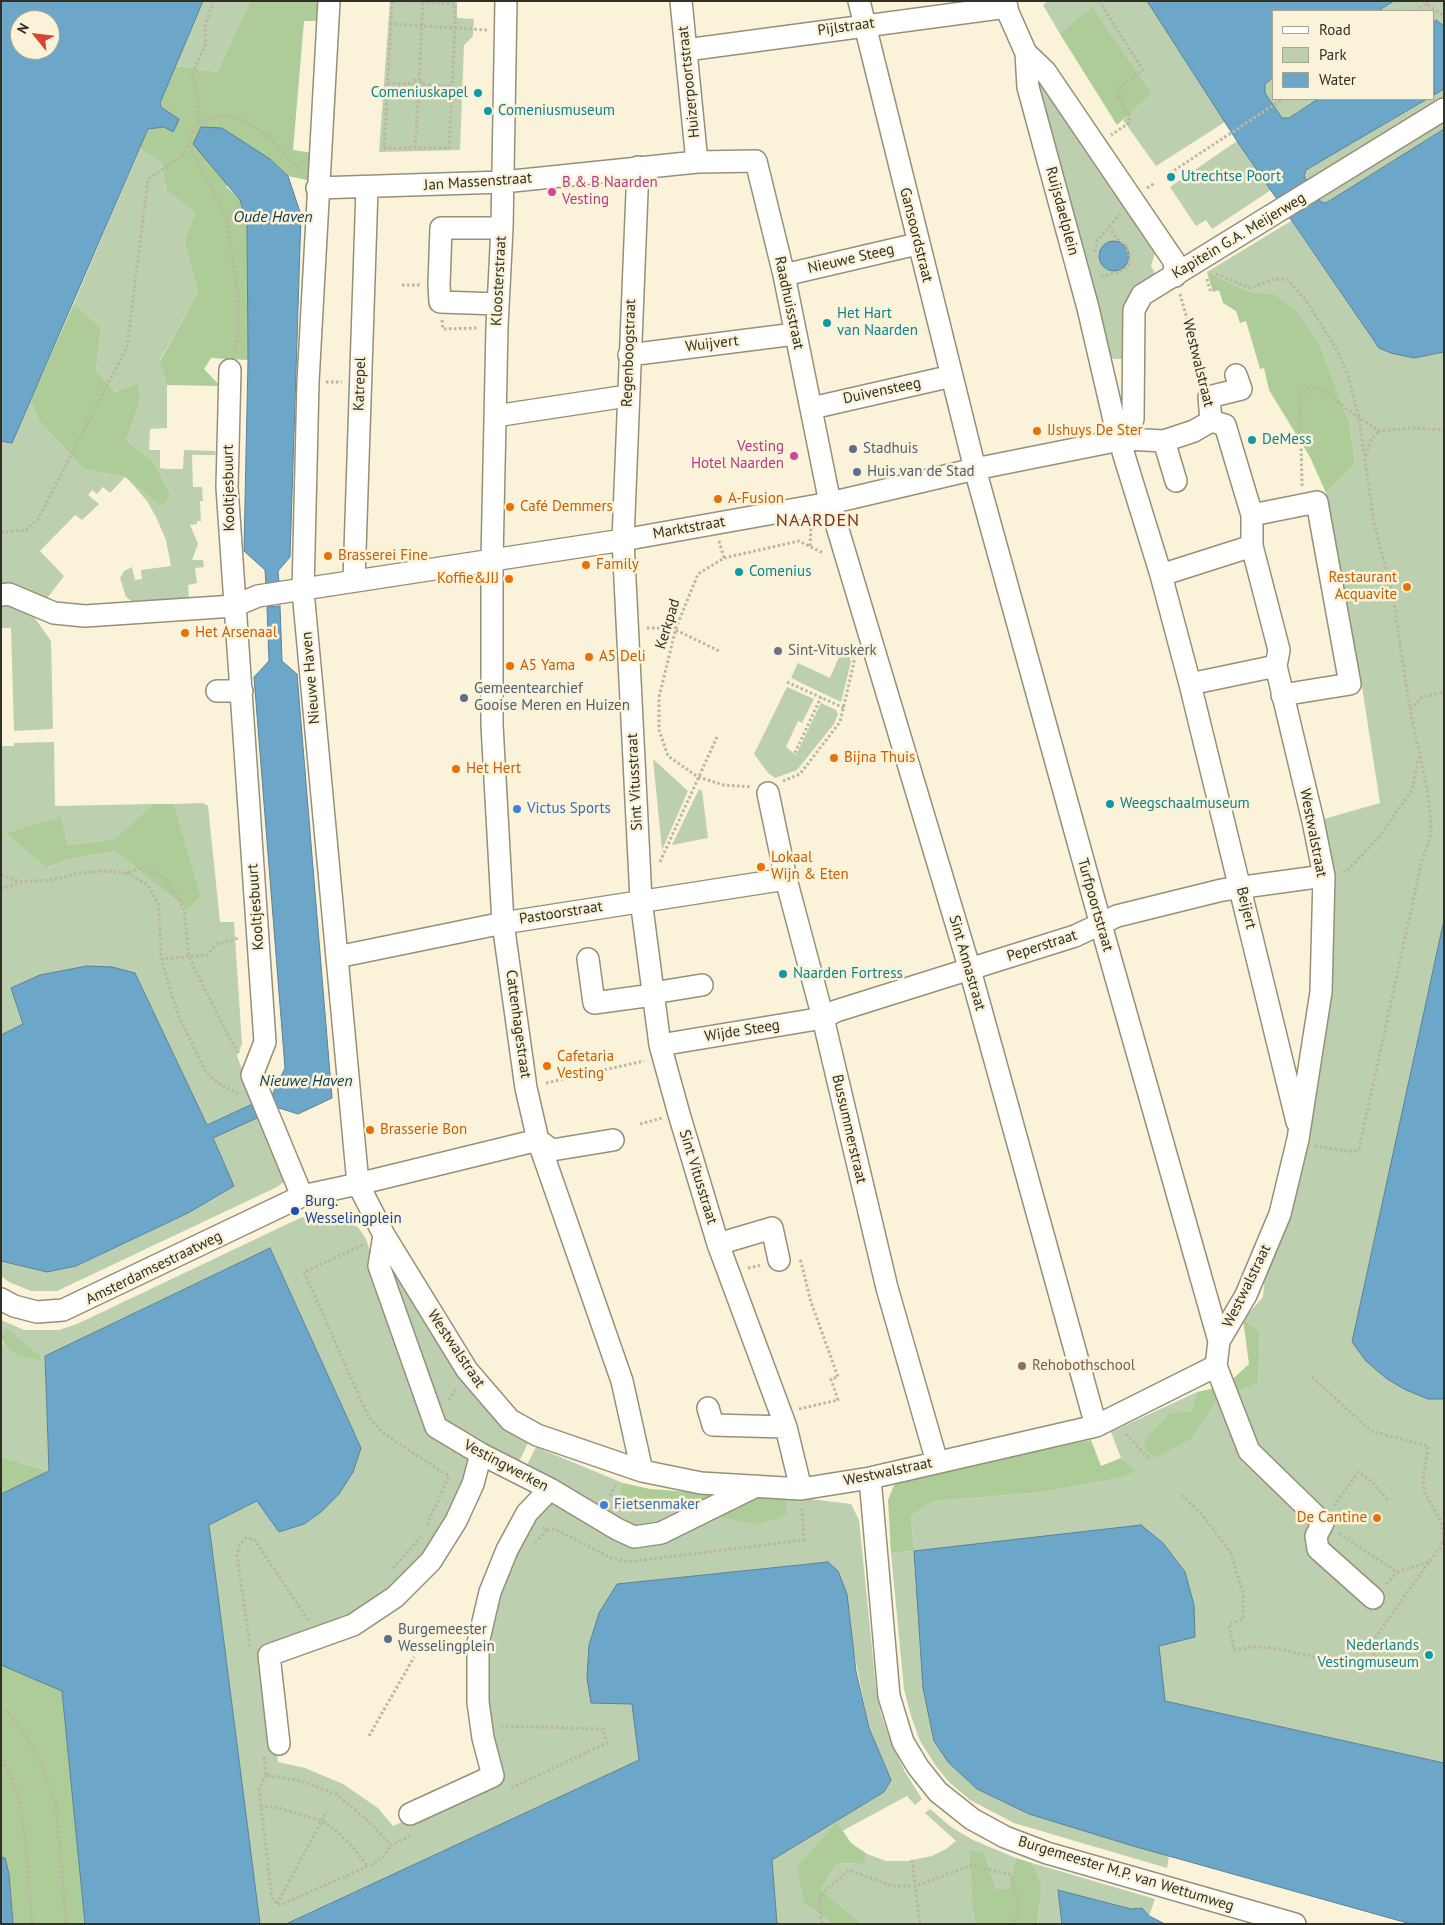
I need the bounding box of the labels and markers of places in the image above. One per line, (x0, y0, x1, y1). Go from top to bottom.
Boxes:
place label: Comeniuskapel (371, 84, 468, 102)
marker: Comeniuskapel (472, 87, 484, 99)
place label: Comeniusmuseum (498, 102, 615, 120)
marker: Comeniusmuseum (482, 105, 494, 117)
place label: Utrechtse Poort (1181, 168, 1281, 186)
marker: Utrechtse Poort (1165, 171, 1177, 183)
place label: B & B Naarden Vesting (562, 174, 658, 209)
marker: B & B Naarden Vesting (546, 186, 558, 198)
place label: Het Hart van Naarden (837, 305, 918, 340)
marker: Het Hart van Naarden (821, 317, 833, 329)
place label: IJshuys De Ster (1047, 422, 1143, 440)
marker: IJshuys De Ster (1031, 425, 1043, 437)
place label: DeMess (1262, 431, 1312, 449)
marker: DeMess (1246, 434, 1258, 446)
place label: Vesting Hotel Naarden (691, 438, 784, 473)
place label: Stadhuis (863, 440, 918, 458)
marker: Stadhuis (847, 443, 859, 455)
marker: Vesting Hotel Naarden (788, 450, 800, 462)
place label: Huis van de Stad (867, 463, 975, 481)
marker: Huis van de Stad (851, 466, 863, 478)
place label: A-Fusion (728, 490, 784, 508)
marker: A-Fusion (712, 493, 724, 505)
place label: Café Demmers (520, 498, 613, 516)
marker: Café Demmers (504, 501, 516, 513)
place label: Brasserei Fine (338, 547, 428, 565)
marker: Brasserei Fine (322, 550, 334, 562)
place label: Family (596, 556, 639, 574)
marker: Family (580, 559, 592, 571)
place label: Comenius (749, 563, 812, 581)
marker: Comenius (733, 566, 745, 578)
place label: Restaurant Acquavite (1328, 569, 1397, 604)
place label: Koffie&JIJ (437, 570, 499, 588)
marker: Koffie&JIJ (503, 573, 515, 585)
marker: Restaurant Acquavite (1401, 581, 1413, 593)
place label: Het Arsenaal (195, 624, 277, 642)
marker: Het Arsenaal (179, 627, 191, 639)
place label: Sint-Vituskerk (788, 642, 877, 660)
marker: Sint-Vituskerk (772, 645, 784, 657)
place label: A5 Deli (599, 648, 646, 666)
marker: A5 Deli (583, 651, 595, 663)
place label: A5 Yama (520, 657, 575, 675)
marker: A5 Yama (504, 660, 516, 672)
place label: Gemeentearchief Gooise Meren en Huizen (474, 680, 630, 715)
marker: Gemeentearchief Gooise Meren en Huizen (458, 692, 470, 704)
place label: Bijna Thuis (844, 749, 915, 767)
marker: Bijna Thuis (828, 752, 840, 764)
place label: Het Hert (466, 760, 521, 778)
marker: Het Hert (450, 763, 462, 775)
place label: Weegschaalmuseum (1120, 795, 1250, 813)
marker: Weegschaalmuseum (1104, 798, 1116, 810)
place label: Victus Sports (527, 800, 611, 818)
marker: Victus Sports (511, 803, 523, 815)
place label: Lokaal Wijn & Eten (771, 849, 849, 884)
marker: Lokaal Wijn & Eten (755, 861, 767, 873)
place label: Naarden Fortress (793, 965, 903, 983)
marker: Naarden Fortress (777, 968, 789, 980)
place label: Cafetaria Vesting (557, 1048, 614, 1083)
marker: Cafetaria Vesting (541, 1060, 553, 1072)
place label: Brasserie Bon (380, 1121, 467, 1139)
marker: Brasserie Bon (364, 1124, 376, 1136)
place label: Burg. Wesselingplein (305, 1193, 402, 1228)
marker: Burg. Wesselingplein (289, 1205, 301, 1217)
place label: Rehobothschool (1032, 1357, 1135, 1375)
marker: Rehobothschool (1016, 1360, 1028, 1372)
place label: Fietsenmaker (614, 1496, 700, 1514)
marker: Fietsenmaker (598, 1499, 610, 1511)
place label: De Cantine (1297, 1509, 1367, 1527)
marker: De Cantine (1371, 1512, 1383, 1524)
place label: Burgemeester Wesselingplein (398, 1621, 495, 1656)
marker: Burgemeester Wesselingplein (382, 1633, 394, 1645)
place label: Nederlands Vestingmuseum (1318, 1637, 1419, 1672)
marker: Nederlands Vestingmuseum (1423, 1649, 1435, 1661)

